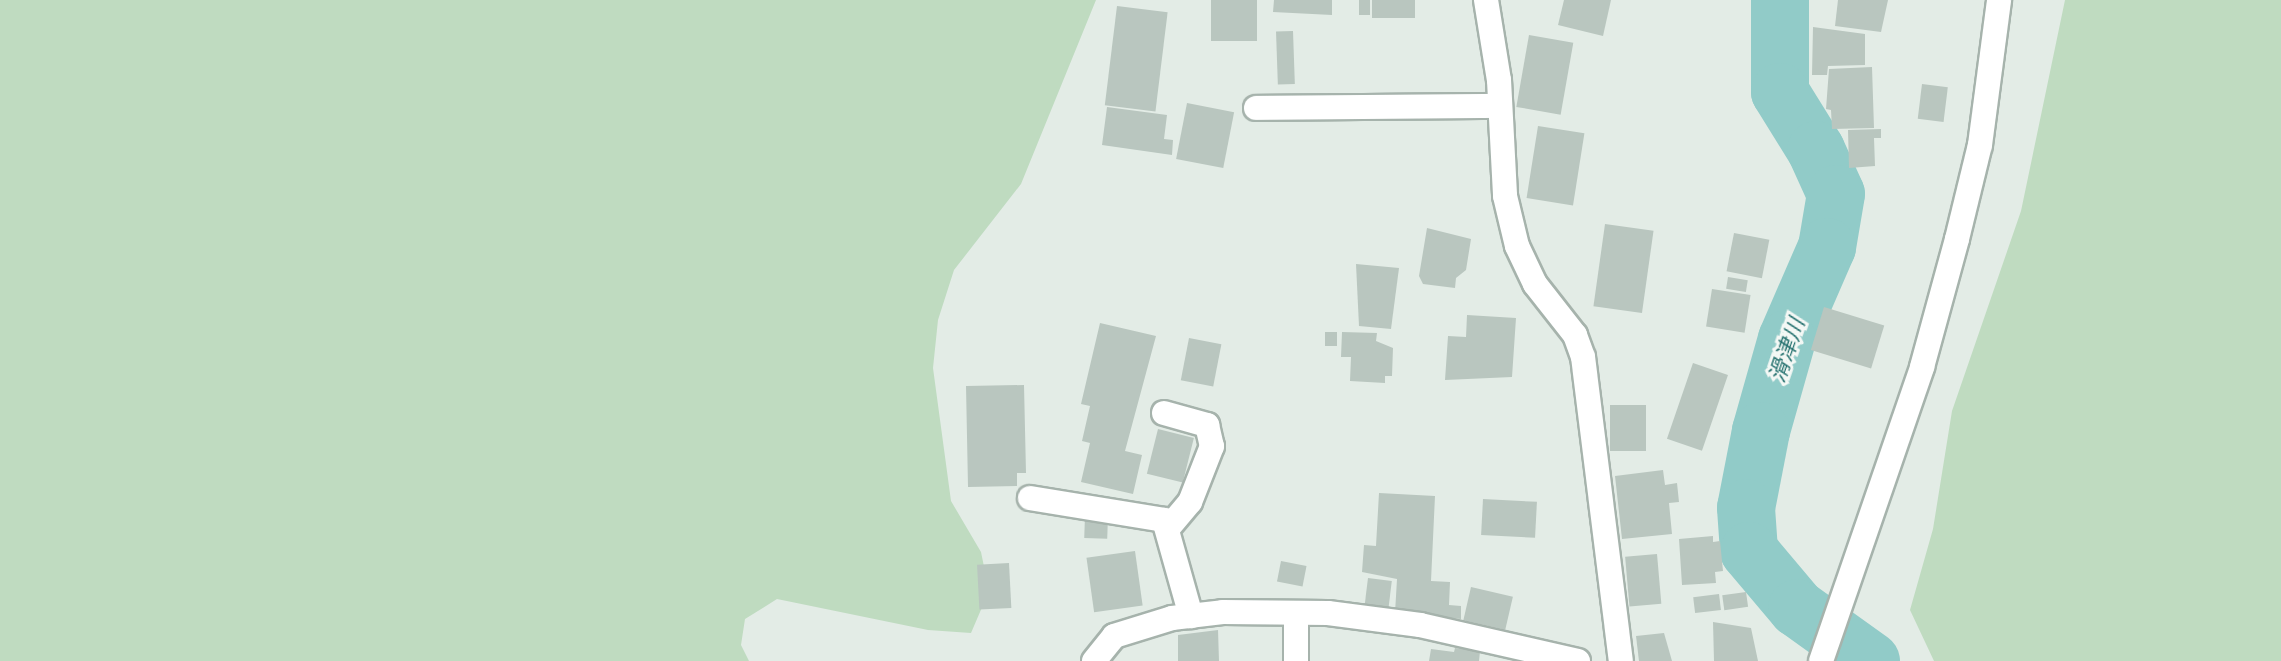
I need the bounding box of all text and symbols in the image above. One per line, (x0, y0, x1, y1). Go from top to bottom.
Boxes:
water label: 滑津川 (1763, 315, 1809, 385)

